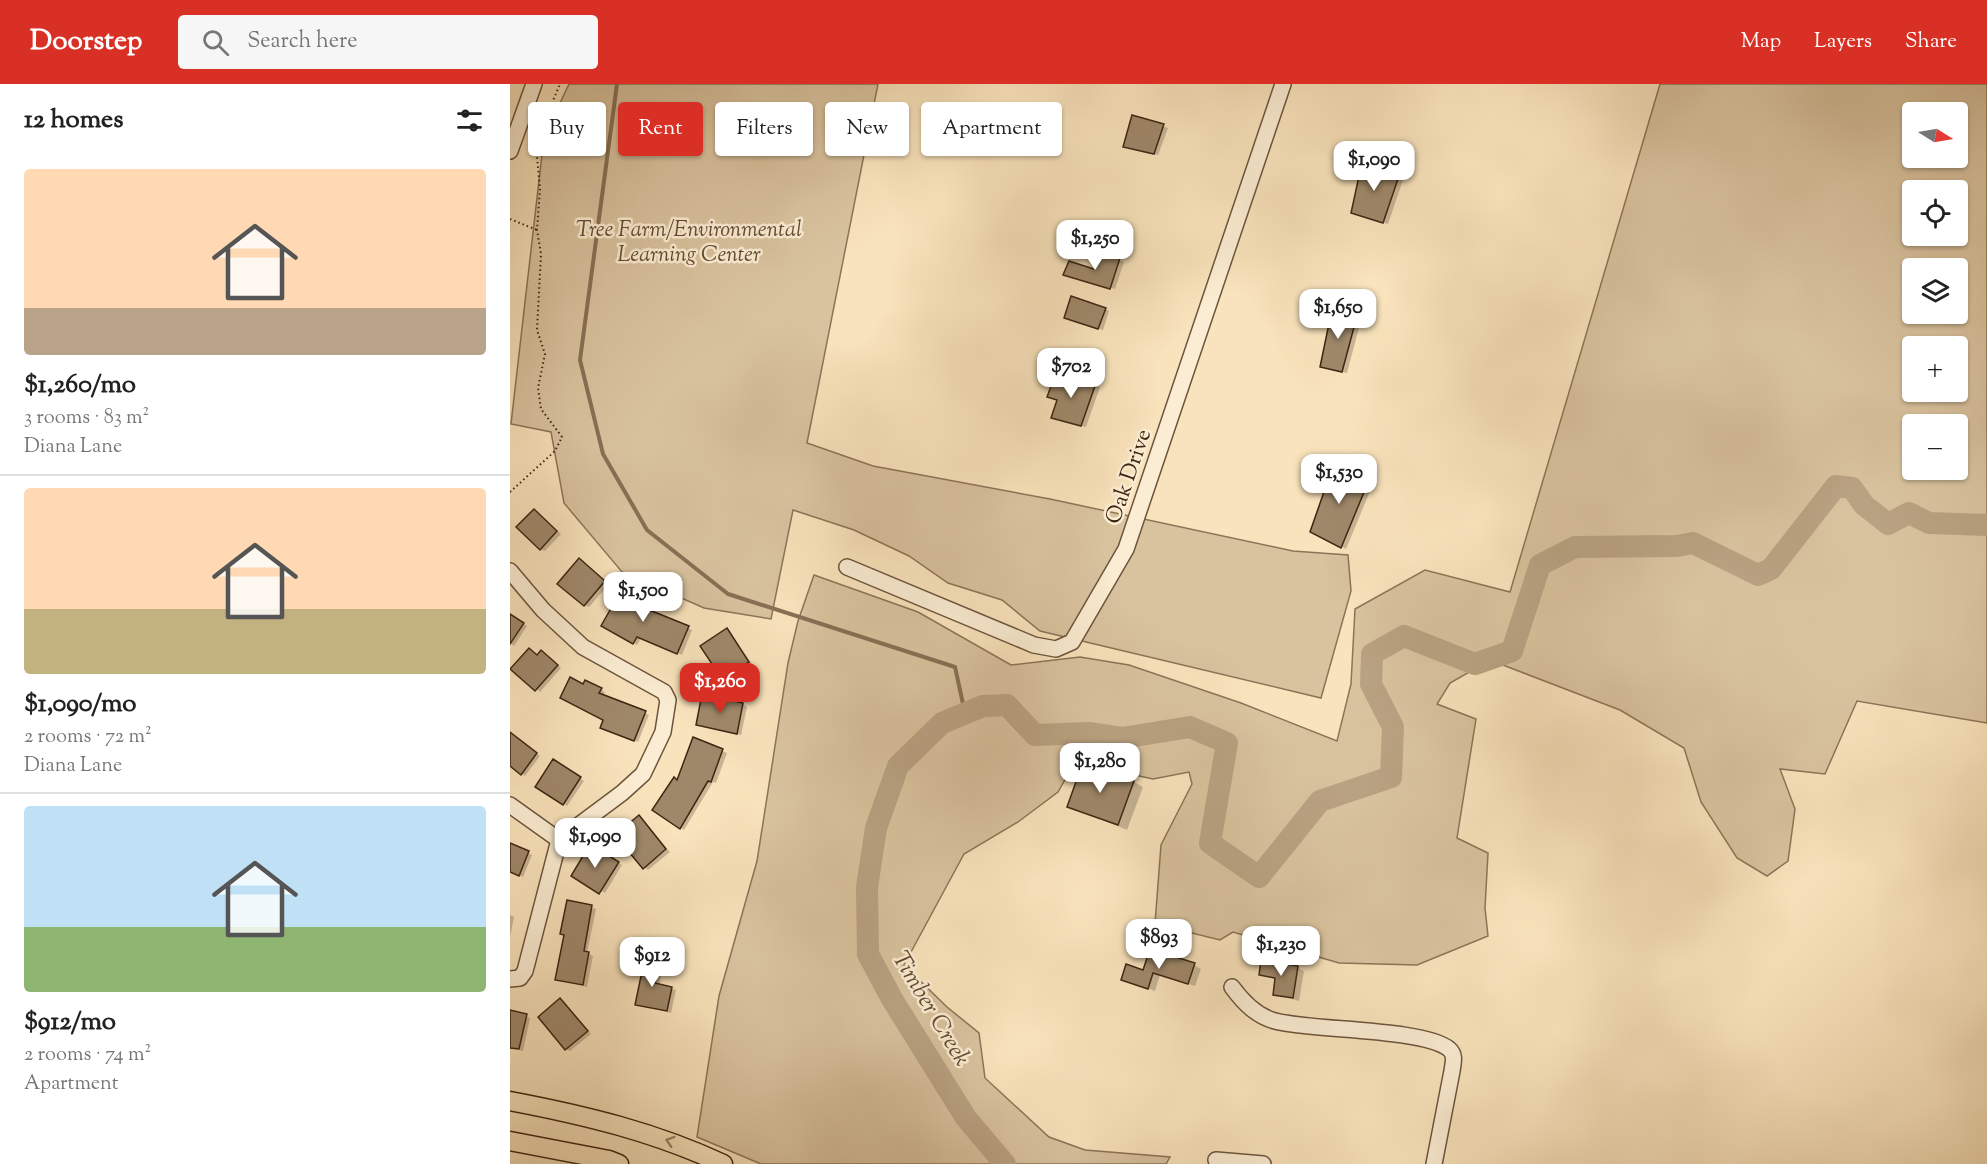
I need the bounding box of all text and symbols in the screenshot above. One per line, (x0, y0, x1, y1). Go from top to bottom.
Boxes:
search box (178, 15, 598, 69)
text: Doorstep (30, 22, 142, 62)
icon: search (199, 26, 232, 59)
text: Search here (247, 26, 358, 58)
text: Map (1741, 27, 1781, 57)
text: Layers (1814, 27, 1872, 57)
text: Share (1905, 27, 1957, 57)
text: 12 homes (24, 102, 123, 139)
chip: Buy (528, 102, 606, 156)
chip: Rent (618, 102, 703, 156)
chip: Filters (715, 102, 813, 156)
chip: New (825, 102, 909, 156)
chip: Apartment (921, 102, 1062, 156)
north arrow (1902, 102, 1968, 168)
map controls (1902, 102, 1968, 480)
icon: filters (453, 104, 486, 137)
pin: $1,090 (1325, 141, 1423, 192)
text: $1,090 (1348, 146, 1400, 175)
button: locate (1902, 180, 1968, 246)
icon: home (201, 208, 309, 316)
park label: Tree Farm/Environmental Learning Center (576, 215, 802, 272)
pin: $1,250 (1046, 220, 1144, 271)
text: $1,250 (1070, 225, 1120, 254)
button: layers (1902, 258, 1968, 324)
pin: $1,650 (1289, 289, 1387, 340)
text: $1,650 (1313, 294, 1363, 323)
button: + (1902, 336, 1968, 402)
pin: $702 (1035, 348, 1107, 399)
text: $702 (1051, 353, 1091, 382)
text: $1,260/mo (24, 367, 136, 404)
text: 3 rooms · 83 m² (24, 404, 149, 433)
button: − (1902, 414, 1968, 480)
street label: Oak Drive (1099, 425, 1161, 529)
text: Diana Lane (24, 433, 122, 462)
pin: $1,530 (1290, 454, 1388, 505)
text: $1,530 (1315, 459, 1363, 488)
icon: home (201, 527, 309, 635)
pin: $1,500 (594, 572, 692, 623)
text: $1,500 (618, 577, 668, 606)
pin: $1,260 (671, 663, 769, 714)
text: $1,260 (694, 668, 746, 697)
text: $1,090/mo (24, 686, 137, 723)
text: 2 rooms · 72 m² (24, 723, 152, 752)
pin: $1,280 (1051, 743, 1149, 794)
text: $1,280 (1074, 748, 1126, 777)
text: Diana Lane (24, 752, 122, 781)
pin: $1,090 (546, 818, 644, 869)
text: $1,090 (569, 823, 621, 852)
icon: home (201, 845, 309, 953)
pin: $893 (1123, 919, 1195, 970)
text: $893 (1140, 924, 1178, 953)
pin: $1,230 (1232, 926, 1330, 977)
text: $1,230 (1256, 931, 1306, 960)
pin: $912 (616, 937, 688, 988)
text: $912 (634, 942, 670, 971)
water label: Timber Creek (883, 945, 978, 1073)
text: $912/mo (24, 1004, 116, 1041)
text: 2 rooms · 74 m² (24, 1041, 151, 1070)
text: Apartment (24, 1070, 119, 1099)
one-way arrow (665, 1135, 676, 1148)

